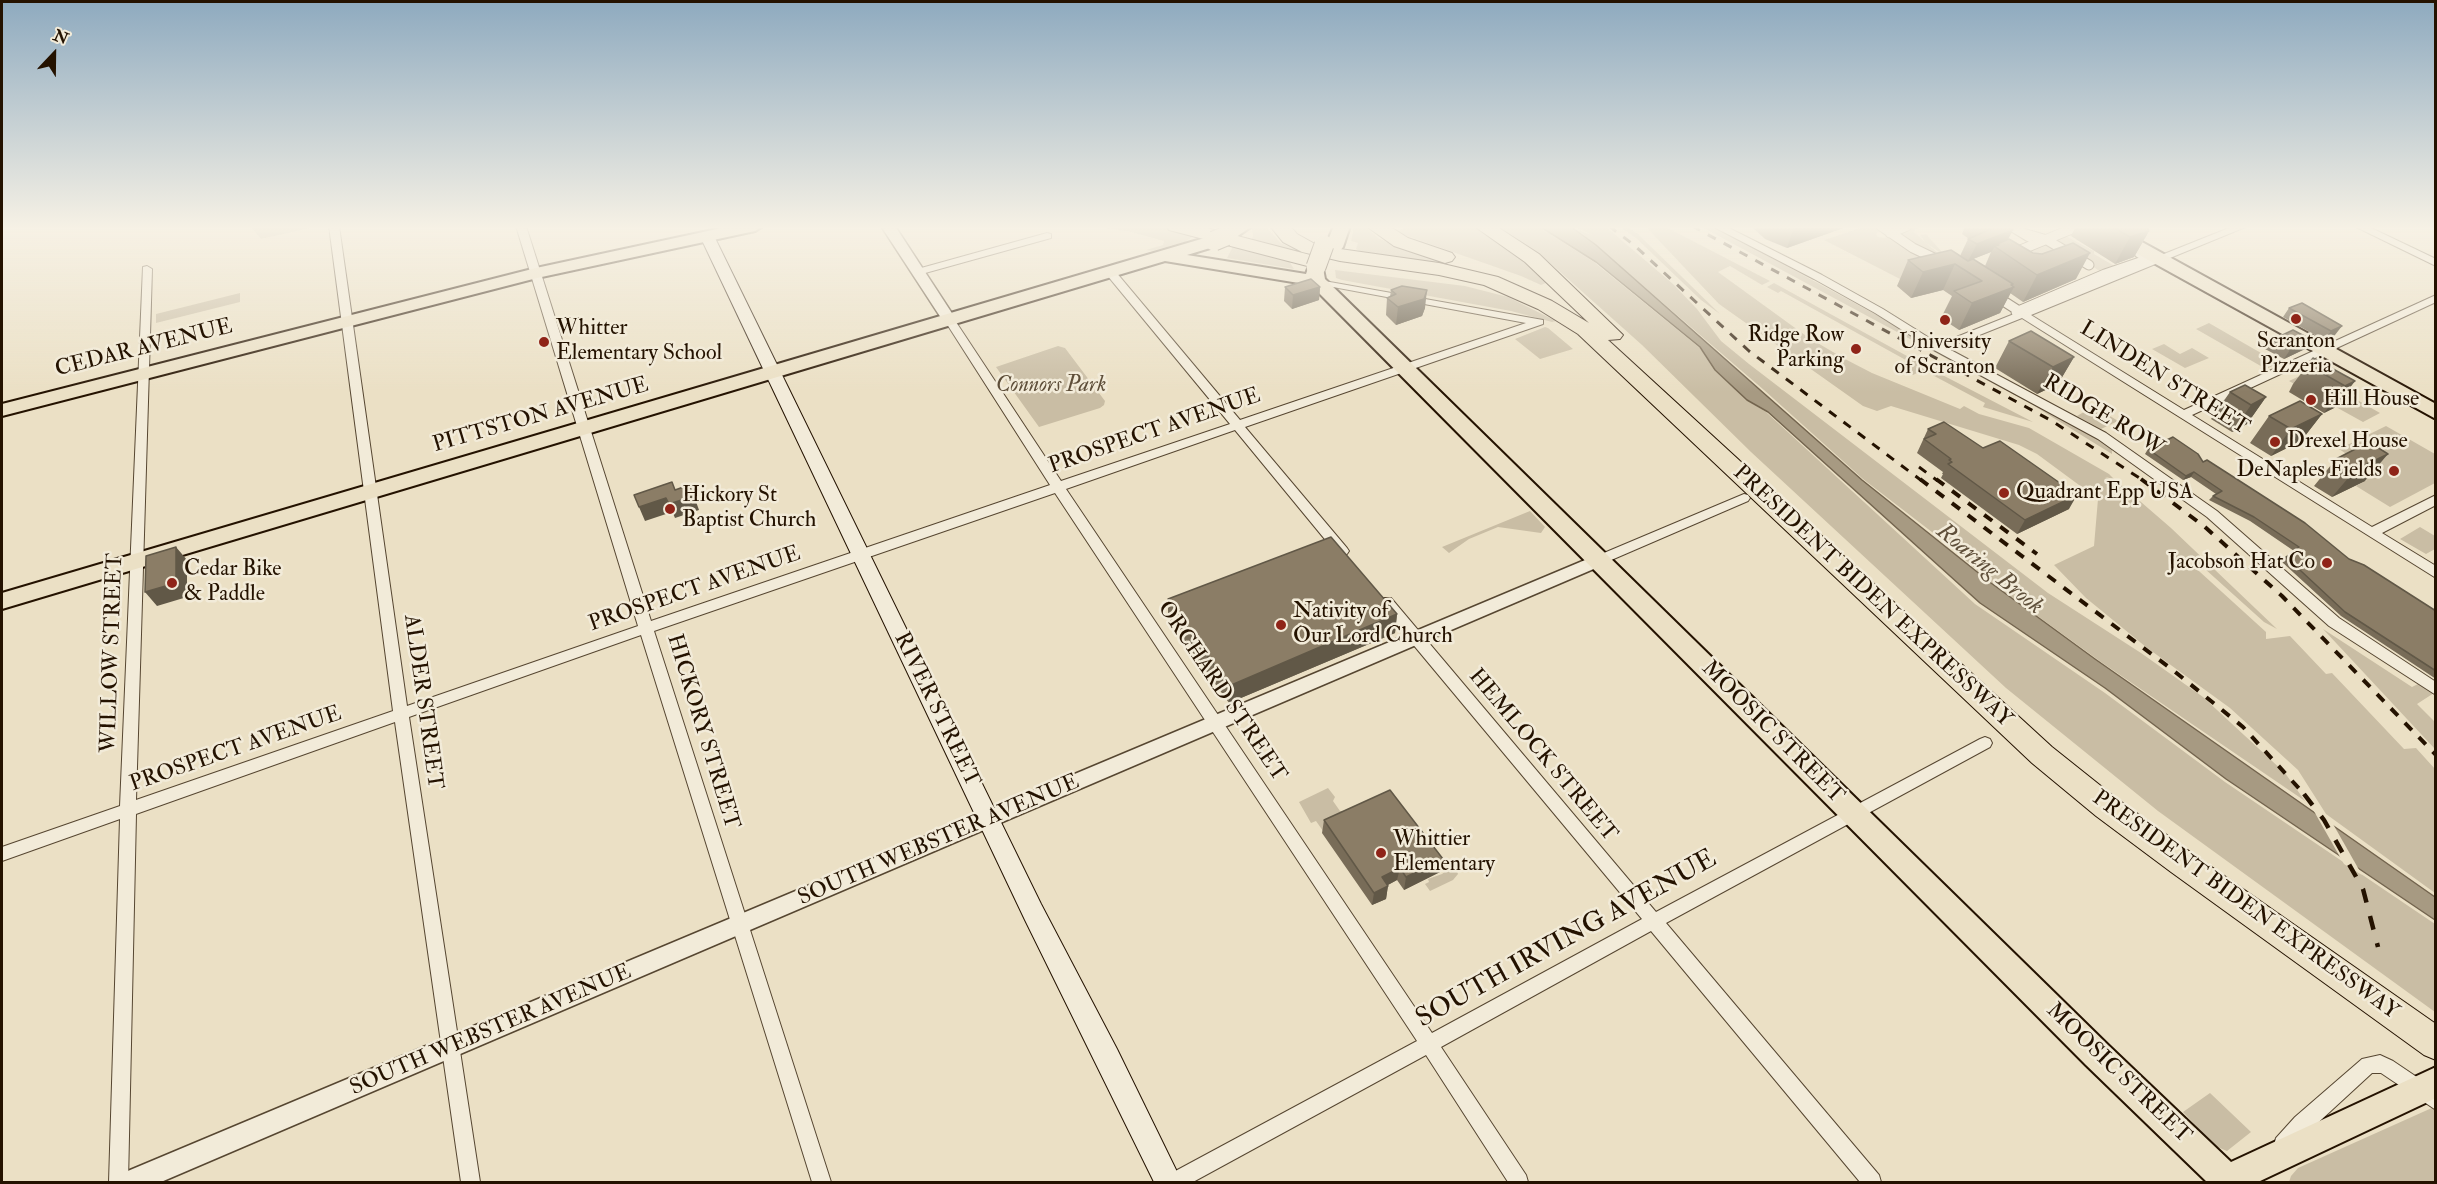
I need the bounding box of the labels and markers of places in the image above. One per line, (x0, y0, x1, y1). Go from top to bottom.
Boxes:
marker: Scranton Pizzeria (2289, 312, 2303, 326)
marker: University of Scranton (1938, 313, 1952, 327)
place label: Whitter Elementary School (556, 316, 722, 368)
place label: Ridge Row Parking (1747, 323, 1844, 374)
place label: Scranton Pizzeria (2257, 329, 2335, 380)
place label: University of Scranton (1895, 330, 1995, 382)
marker: Whitter Elementary School (537, 335, 551, 349)
marker: Ridge Row Parking (1849, 342, 1863, 356)
place label: Hill House (2323, 387, 2419, 413)
marker: Hill House (2304, 393, 2318, 407)
place label: Drexel House (2287, 429, 2408, 455)
marker: Drexel House (2268, 435, 2282, 449)
place label: DeNaples Fields (2236, 458, 2382, 484)
marker: DeNaples Fields (2387, 464, 2401, 478)
place label: Quadrant Epp USA (2016, 480, 2193, 506)
place label: Hickory St Baptist Church (682, 483, 816, 534)
marker: Quadrant Epp USA (1997, 486, 2011, 500)
marker: Hickory St Baptist Church (663, 502, 677, 516)
place label: Jacobson Hat Co (2168, 550, 2315, 576)
marker: Jacobson Hat Co (2320, 556, 2334, 570)
place label: Cedar Bike & Paddle (184, 557, 282, 608)
marker: Cedar Bike & Paddle (165, 576, 179, 590)
place label: Nativity of Our Lord Church (1293, 599, 1453, 650)
marker: Nativity of Our Lord Church (1274, 618, 1288, 632)
place label: Whittier Elementary (1393, 827, 1495, 878)
marker: Whittier Elementary (1374, 846, 1388, 860)

